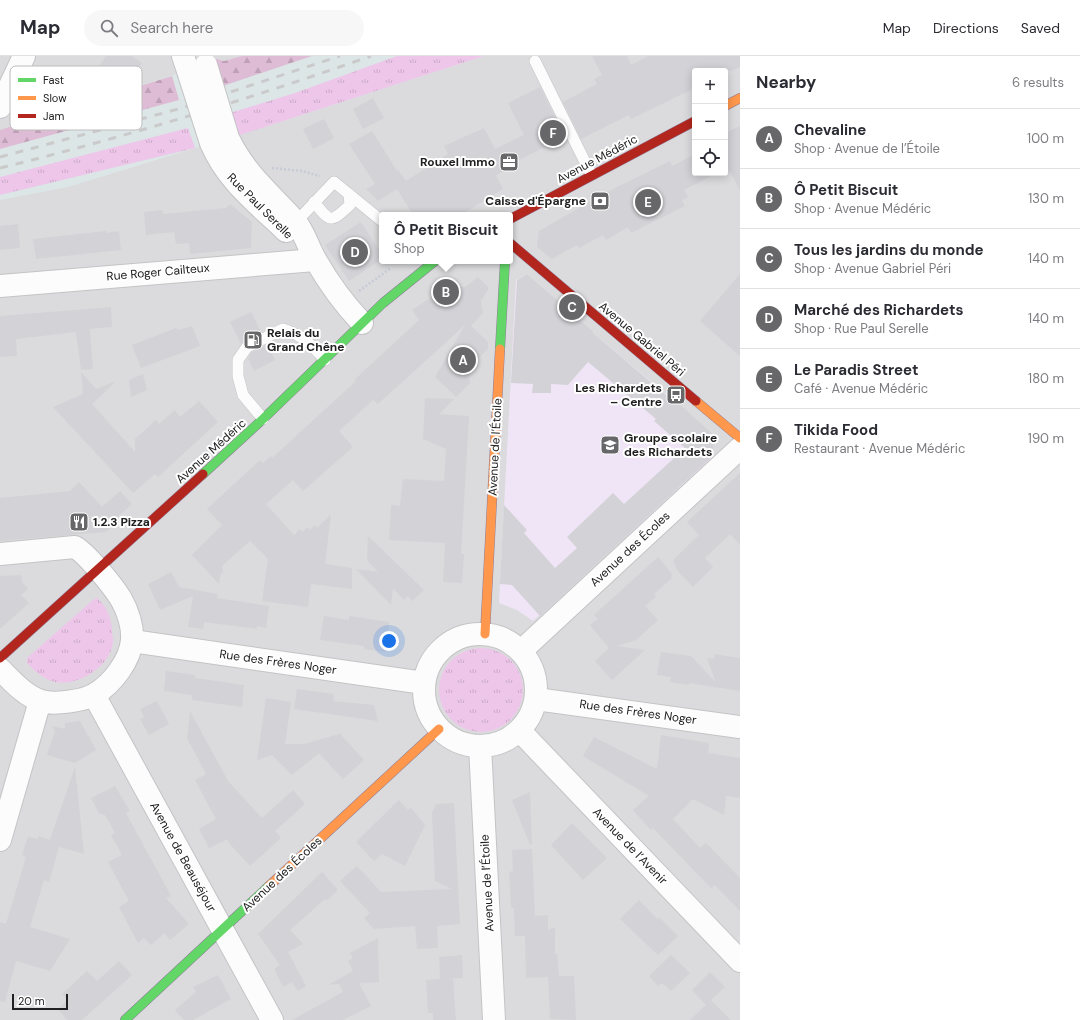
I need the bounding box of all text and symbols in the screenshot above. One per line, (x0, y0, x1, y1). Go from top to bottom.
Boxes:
search box (84, 10, 364, 46)
text: Map (20, 15, 60, 40)
icon: search (98, 17, 120, 39)
text: Search here (130, 18, 213, 38)
text: Map (883, 19, 911, 37)
text: Directions (933, 19, 999, 37)
text: Saved (1021, 19, 1060, 37)
legend (10, 66, 142, 130)
map controls (692, 68, 728, 176)
button: + (692, 68, 728, 104)
text: Nearby (756, 71, 816, 93)
text: Fast (43, 73, 64, 87)
text: 6 results (1012, 74, 1064, 91)
text: Slow (43, 91, 67, 105)
button: − (692, 104, 728, 140)
text: Jam (43, 109, 64, 123)
pin: F (540, 118, 566, 148)
text: Chevaline (794, 120, 866, 140)
text: A (764, 130, 774, 147)
text: 100 m (1027, 130, 1064, 147)
street label: Avenue Médéric (554, 131, 640, 187)
button: locate (692, 140, 728, 176)
text: Shop · Avenue de l’Étoile (794, 140, 940, 157)
office icon: Rouxel Immo (498, 151, 520, 173)
place label: Rouxel Immo (420, 154, 495, 170)
street label: Rue Paul Serelle (224, 170, 297, 243)
text: Ô Petit Biscuit (794, 180, 898, 200)
pin: E (635, 187, 661, 217)
bank icon: Caisse d'Épargne (589, 190, 611, 212)
text: B (765, 190, 773, 207)
text: 130 m (1028, 190, 1064, 207)
place label: Caisse d'Épargne (485, 193, 586, 209)
text: Shop · Avenue Médéric (794, 200, 931, 217)
popup (379, 212, 513, 264)
text: Ô Petit Biscuit (394, 220, 498, 240)
pin: D (342, 237, 368, 267)
text: Shop (394, 240, 425, 257)
text: Tous les jardins du monde (794, 240, 984, 260)
text: C (764, 250, 774, 267)
text: 140 m (1028, 250, 1064, 267)
street label: Rue Roger Cailteux (106, 260, 210, 284)
text: Shop · Avenue Gabriel Péri (794, 260, 951, 277)
pin: B (433, 277, 459, 307)
pin: C (559, 292, 585, 322)
street label: Avenue Gabriel Péri (596, 298, 689, 380)
text: Marché des Richardets (794, 300, 963, 320)
text: D (764, 310, 774, 327)
text: 140 m (1028, 310, 1064, 327)
text: Shop · Rue Paul Serelle (794, 320, 929, 337)
place label: Relais du Grand Chêne (267, 325, 345, 355)
fuel station icon: Relais du Grand Chêne (242, 329, 264, 351)
pin: A (450, 345, 476, 375)
text: Le Paradis Street (794, 360, 918, 380)
text: E (765, 370, 773, 387)
text: 180 m (1028, 370, 1064, 387)
place label: Les Richardets – Centre (575, 380, 662, 410)
text: Café · Avenue Médéric (794, 380, 928, 397)
bus stop icon: Les Richardets – Centre (665, 384, 687, 406)
street label: Avenue de l’Étoile (484, 398, 506, 496)
street label: Avenue Médéric (172, 415, 250, 487)
text: Tikida Food (794, 420, 878, 440)
place label: Groupe scolaire des Richardets (624, 430, 717, 460)
text: F (765, 430, 773, 447)
text: 190 m (1028, 430, 1064, 447)
school or university icon: Groupe scolaire des Richardets (599, 434, 621, 456)
text: Restaurant · Avenue Médéric (794, 440, 965, 457)
street label: Avenue des Écoles (587, 508, 673, 590)
restaurant icon: 1.2.3 Pizza (68, 511, 90, 533)
place label: 1.2.3 Pizza (93, 514, 150, 530)
your location (379, 631, 399, 651)
street label: Rue des Frères Noger (218, 646, 338, 678)
street label: Rue des Frères Noger (578, 696, 698, 728)
street label: Avenue de Beauséjour (146, 799, 220, 915)
street label: Avenue de l’Avenir (589, 804, 671, 888)
street label: Avenue des Écoles (239, 833, 325, 915)
street label: Avenue de l’Étoile (476, 834, 498, 932)
scale bar (12, 992, 68, 1011)
text: 20 m (18, 994, 44, 1008)

